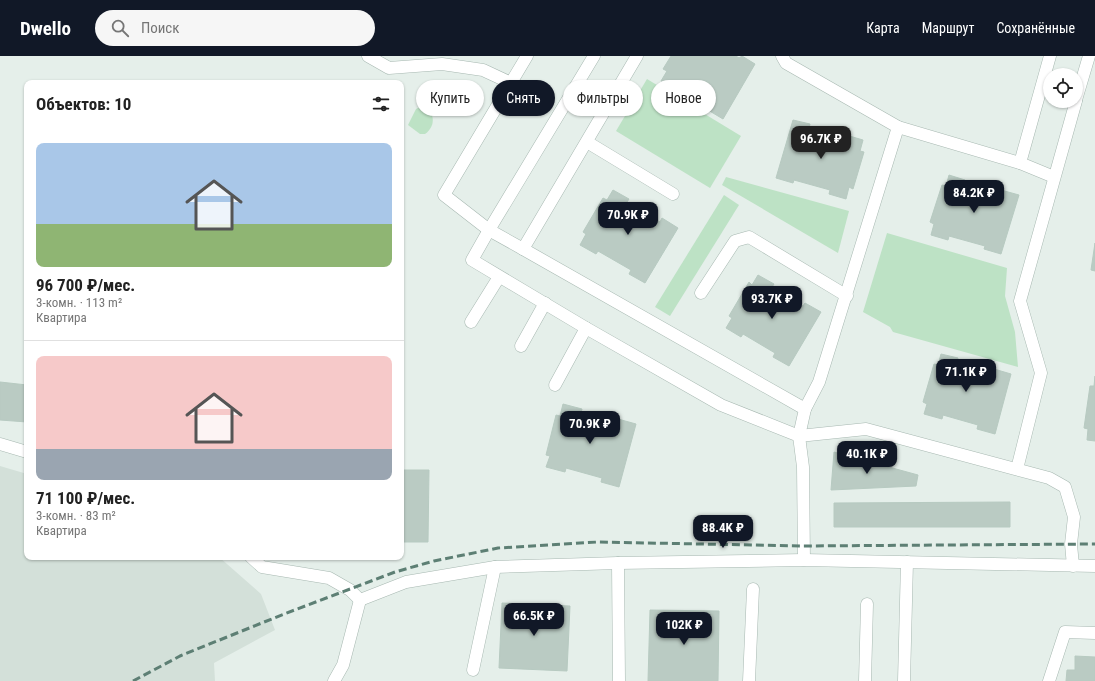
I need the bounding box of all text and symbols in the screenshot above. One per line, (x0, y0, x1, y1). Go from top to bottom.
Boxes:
search box (95, 10, 375, 46)
text: Dwello (20, 17, 71, 40)
icon: search (109, 17, 131, 39)
text: Поиск (141, 19, 180, 37)
text: Карта (866, 20, 900, 36)
text: Маршрут (922, 20, 974, 36)
text: Сохранённые (996, 20, 1075, 36)
map controls (1043, 68, 1083, 108)
button: locate (1043, 68, 1083, 108)
chip: Купить (416, 80, 484, 116)
chip: Снять (492, 80, 555, 116)
chip: Фильтры (563, 80, 643, 116)
chip: Новое (651, 80, 716, 116)
icon: filters (370, 93, 392, 115)
text: Объектов: 10 (36, 94, 131, 114)
pin: 96.7K ₽ (784, 126, 858, 160)
text: 96.7K ₽ (800, 131, 842, 146)
icon: home (178, 169, 250, 241)
pin: 84.2K ₽ (937, 180, 1011, 214)
text: 84.2K ₽ (953, 185, 995, 200)
pin: 70.9K ₽ (591, 202, 665, 236)
text: 70.9K ₽ (607, 207, 649, 222)
text: 96 700 ₽/мес. (36, 275, 135, 295)
pin: 93.7K ₽ (735, 286, 809, 320)
text: 93.7K ₽ (751, 291, 793, 306)
text: 3-комн. · 113 m² (36, 295, 122, 310)
text: Квартира (36, 310, 87, 325)
pin: 71.1K ₽ (929, 359, 1003, 393)
text: 71.1K ₽ (945, 364, 987, 379)
icon: home (178, 382, 250, 454)
pin: 70.9K ₽ (553, 411, 627, 445)
text: 70.9K ₽ (569, 416, 611, 431)
pin: 40.1K ₽ (830, 441, 904, 475)
text: 40.1K ₽ (846, 446, 888, 461)
text: 71 100 ₽/мес. (36, 488, 135, 508)
text: 3-комн. · 83 m² (36, 508, 116, 523)
pin: 88.4K ₽ (686, 515, 760, 549)
text: 88.4K ₽ (702, 520, 744, 535)
text: Квартира (36, 523, 87, 538)
pin: 66.5K ₽ (497, 603, 571, 637)
text: 66.5K ₽ (513, 608, 555, 623)
pin: 102K ₽ (651, 612, 717, 646)
text: 102K ₽ (665, 617, 703, 632)

